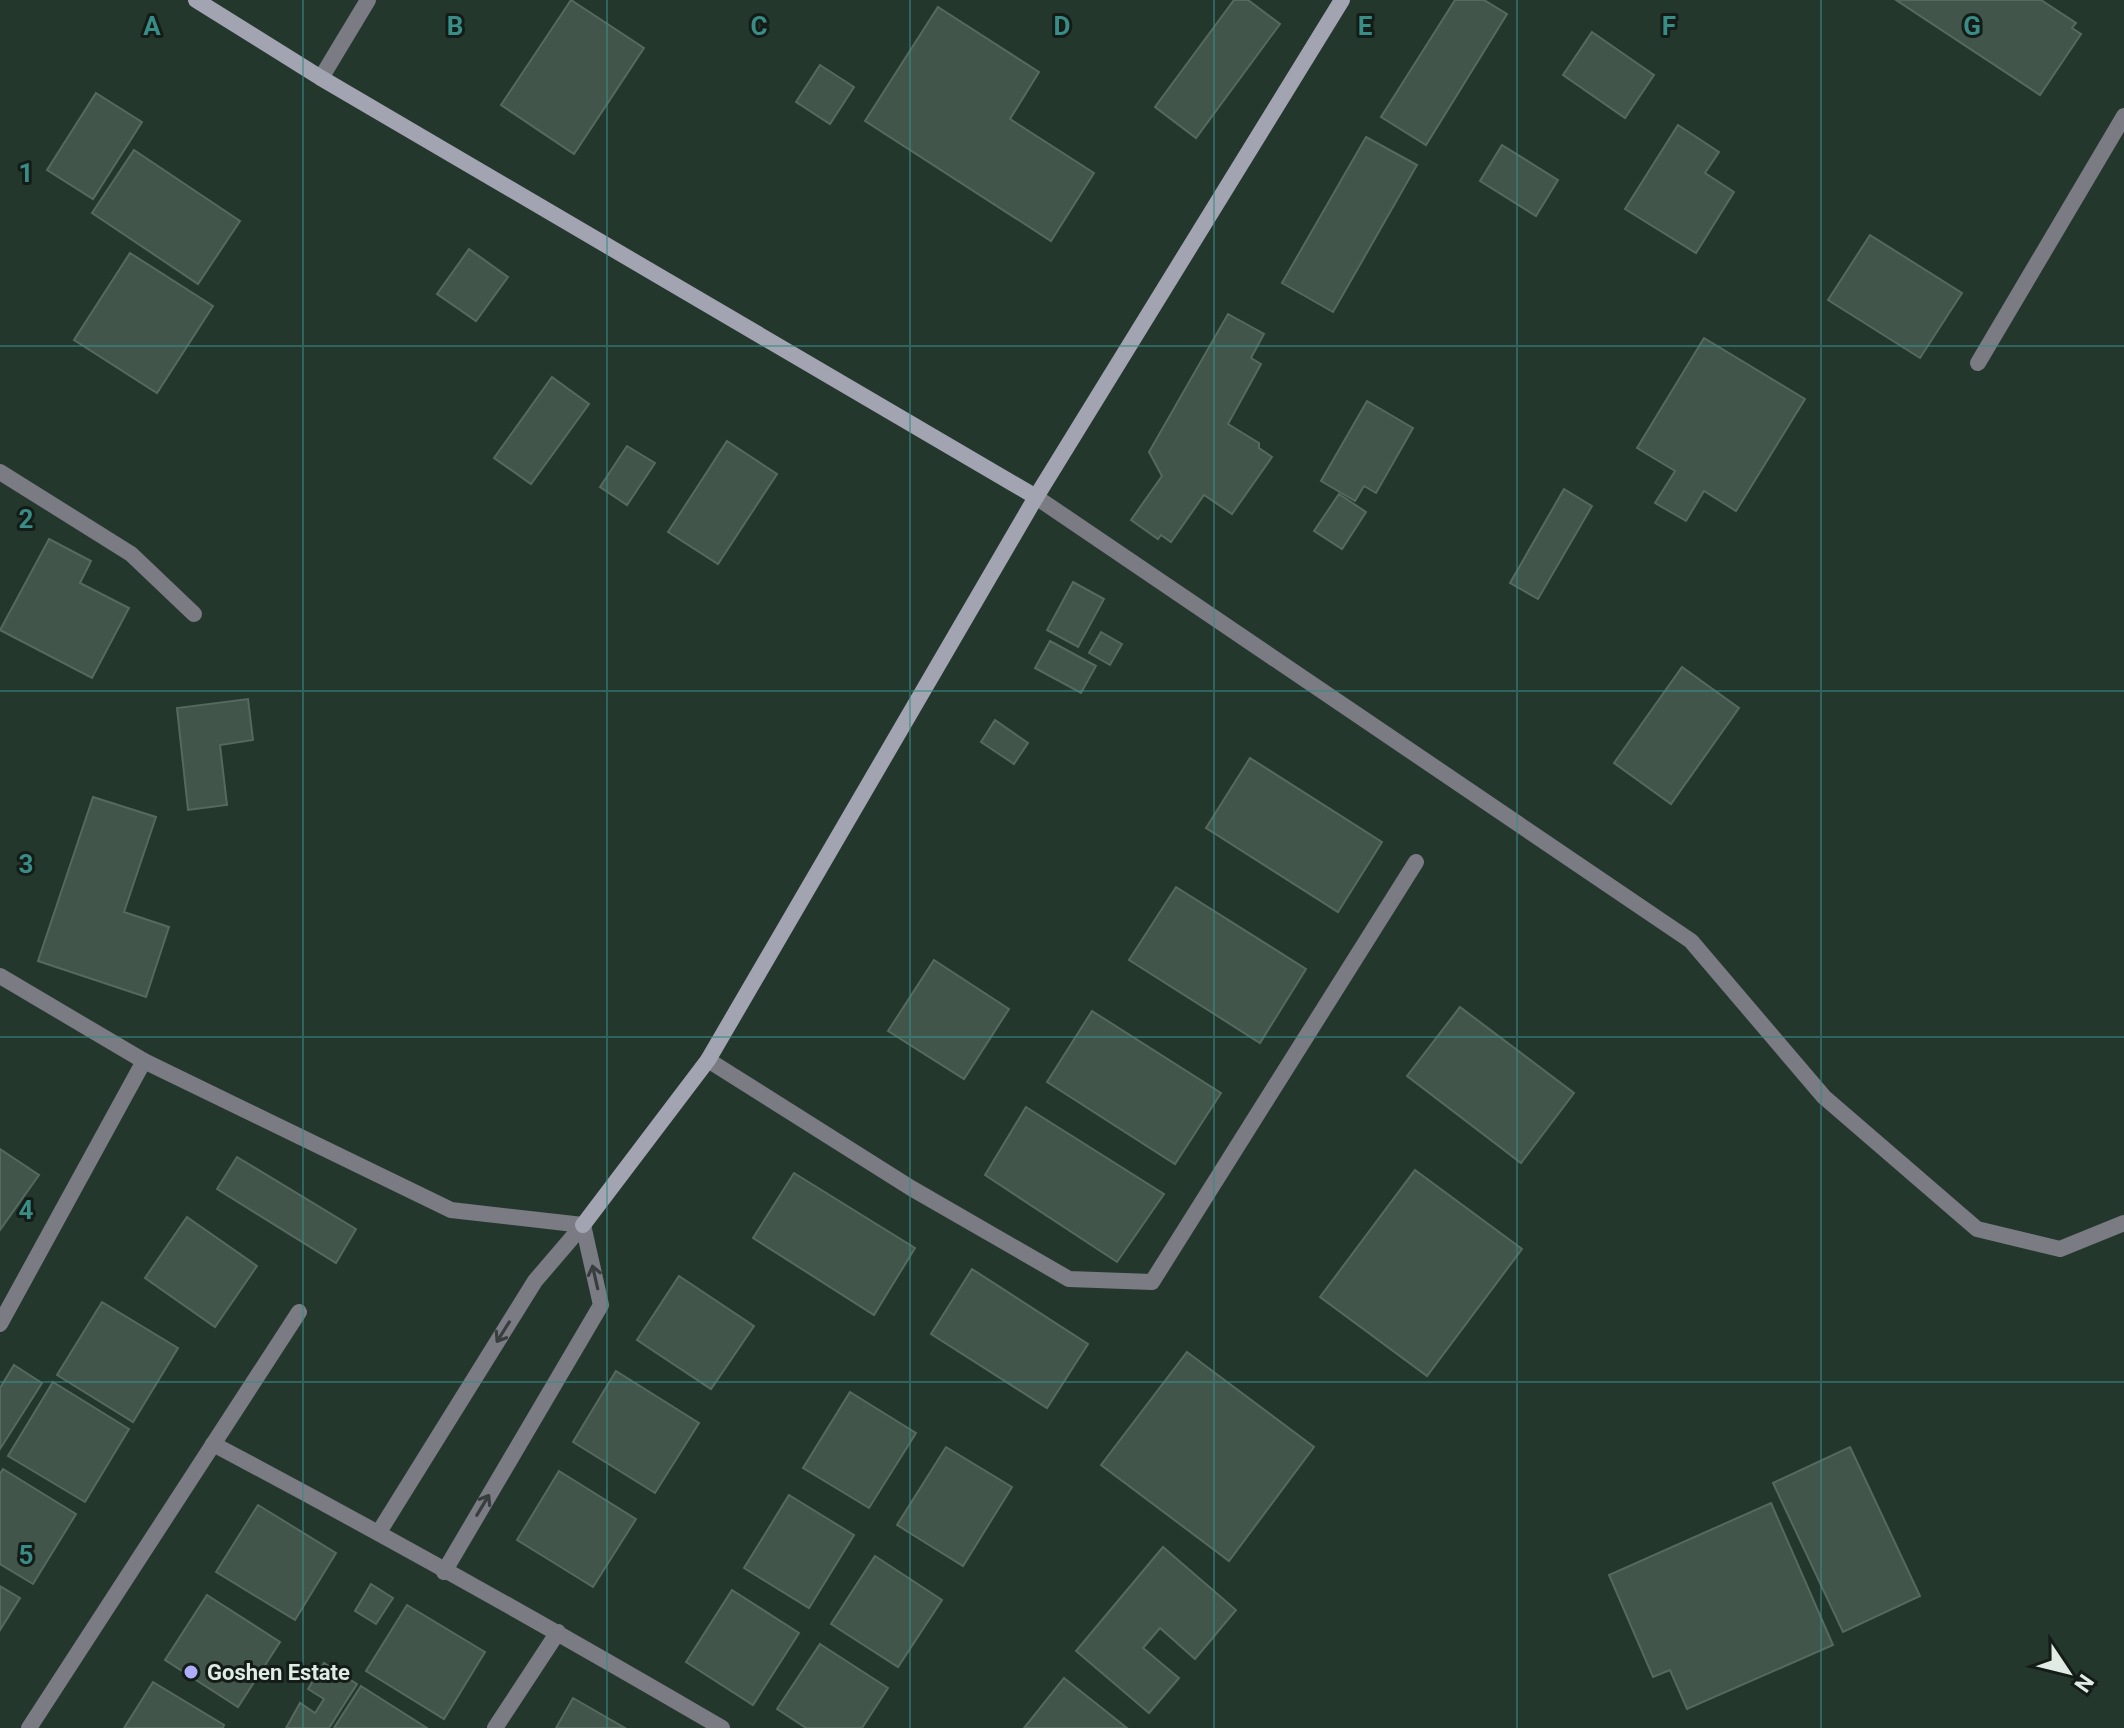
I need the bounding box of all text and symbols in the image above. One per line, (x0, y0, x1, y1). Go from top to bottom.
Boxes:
text: A (143, 11, 161, 41)
text: B (447, 11, 463, 41)
text: C (750, 11, 768, 41)
text: D (1054, 11, 1070, 41)
text: E (1358, 11, 1373, 41)
text: F (1662, 11, 1676, 41)
text: G (1963, 11, 1981, 41)
text: 1 (19, 158, 33, 188)
text: 2 (19, 504, 33, 534)
text: 3 (19, 849, 33, 879)
text: 4 (19, 1195, 34, 1225)
one-way arrow (587, 1265, 602, 1291)
one-way arrow (495, 1320, 512, 1342)
one-way arrow (476, 1493, 491, 1517)
text: 5 (19, 1540, 33, 1570)
north arrow (2028, 1632, 2108, 1712)
place label: Goshen Estate (207, 1660, 350, 1685)
marker: Goshen Estate (182, 1663, 200, 1681)
text: N (2069, 1670, 2099, 1697)

